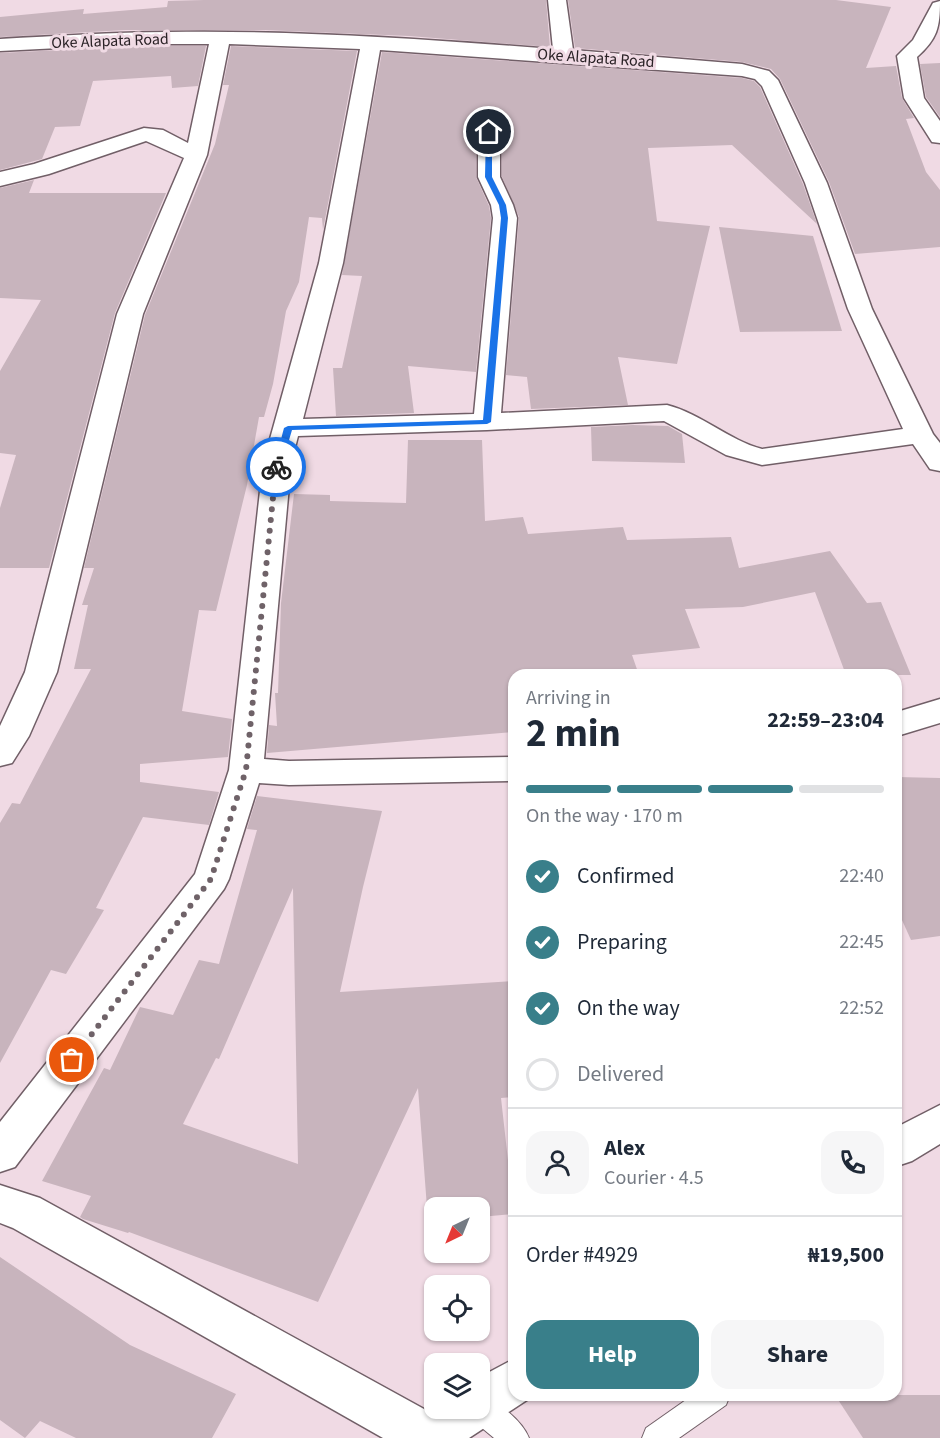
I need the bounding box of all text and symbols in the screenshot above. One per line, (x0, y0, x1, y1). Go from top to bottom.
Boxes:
street label: Oke Alapata Road (51, 28, 169, 54)
street label: Oke Alapata Road (537, 43, 655, 73)
pin (463, 106, 514, 157)
icon: home (472, 115, 505, 148)
courier (246, 437, 306, 497)
icon: bike (260, 451, 293, 484)
text: Arriving in (526, 684, 611, 712)
text: 22:59–23:04 (767, 704, 884, 736)
text: 2 min (526, 706, 621, 762)
text: On the way · 170 m (526, 802, 683, 830)
icon: check (526, 860, 559, 893)
text: Confirmed (577, 860, 674, 892)
text: 22:40 (839, 862, 884, 890)
icon: check (526, 926, 559, 959)
text: Preparing (577, 926, 667, 958)
text: 22:45 (839, 928, 884, 956)
icon: check (526, 992, 559, 1025)
text: On the way (577, 992, 680, 1024)
text: 22:52 (839, 994, 884, 1022)
pin (46, 1034, 97, 1085)
icon: bag (55, 1043, 88, 1076)
text: Delivered (577, 1058, 664, 1090)
button: person (526, 1131, 589, 1194)
button: phone (821, 1131, 884, 1194)
text: Alex (604, 1132, 645, 1164)
text: Courier · 4.5 (604, 1164, 704, 1192)
north arrow (424, 1197, 490, 1263)
map controls (424, 1197, 490, 1419)
text: Order #4929 (526, 1239, 638, 1271)
text: ₦19,500 (808, 1239, 884, 1271)
button: locate (424, 1275, 490, 1341)
button: Help (526, 1320, 699, 1389)
button: Share (711, 1320, 884, 1389)
button: layers (424, 1353, 490, 1419)

